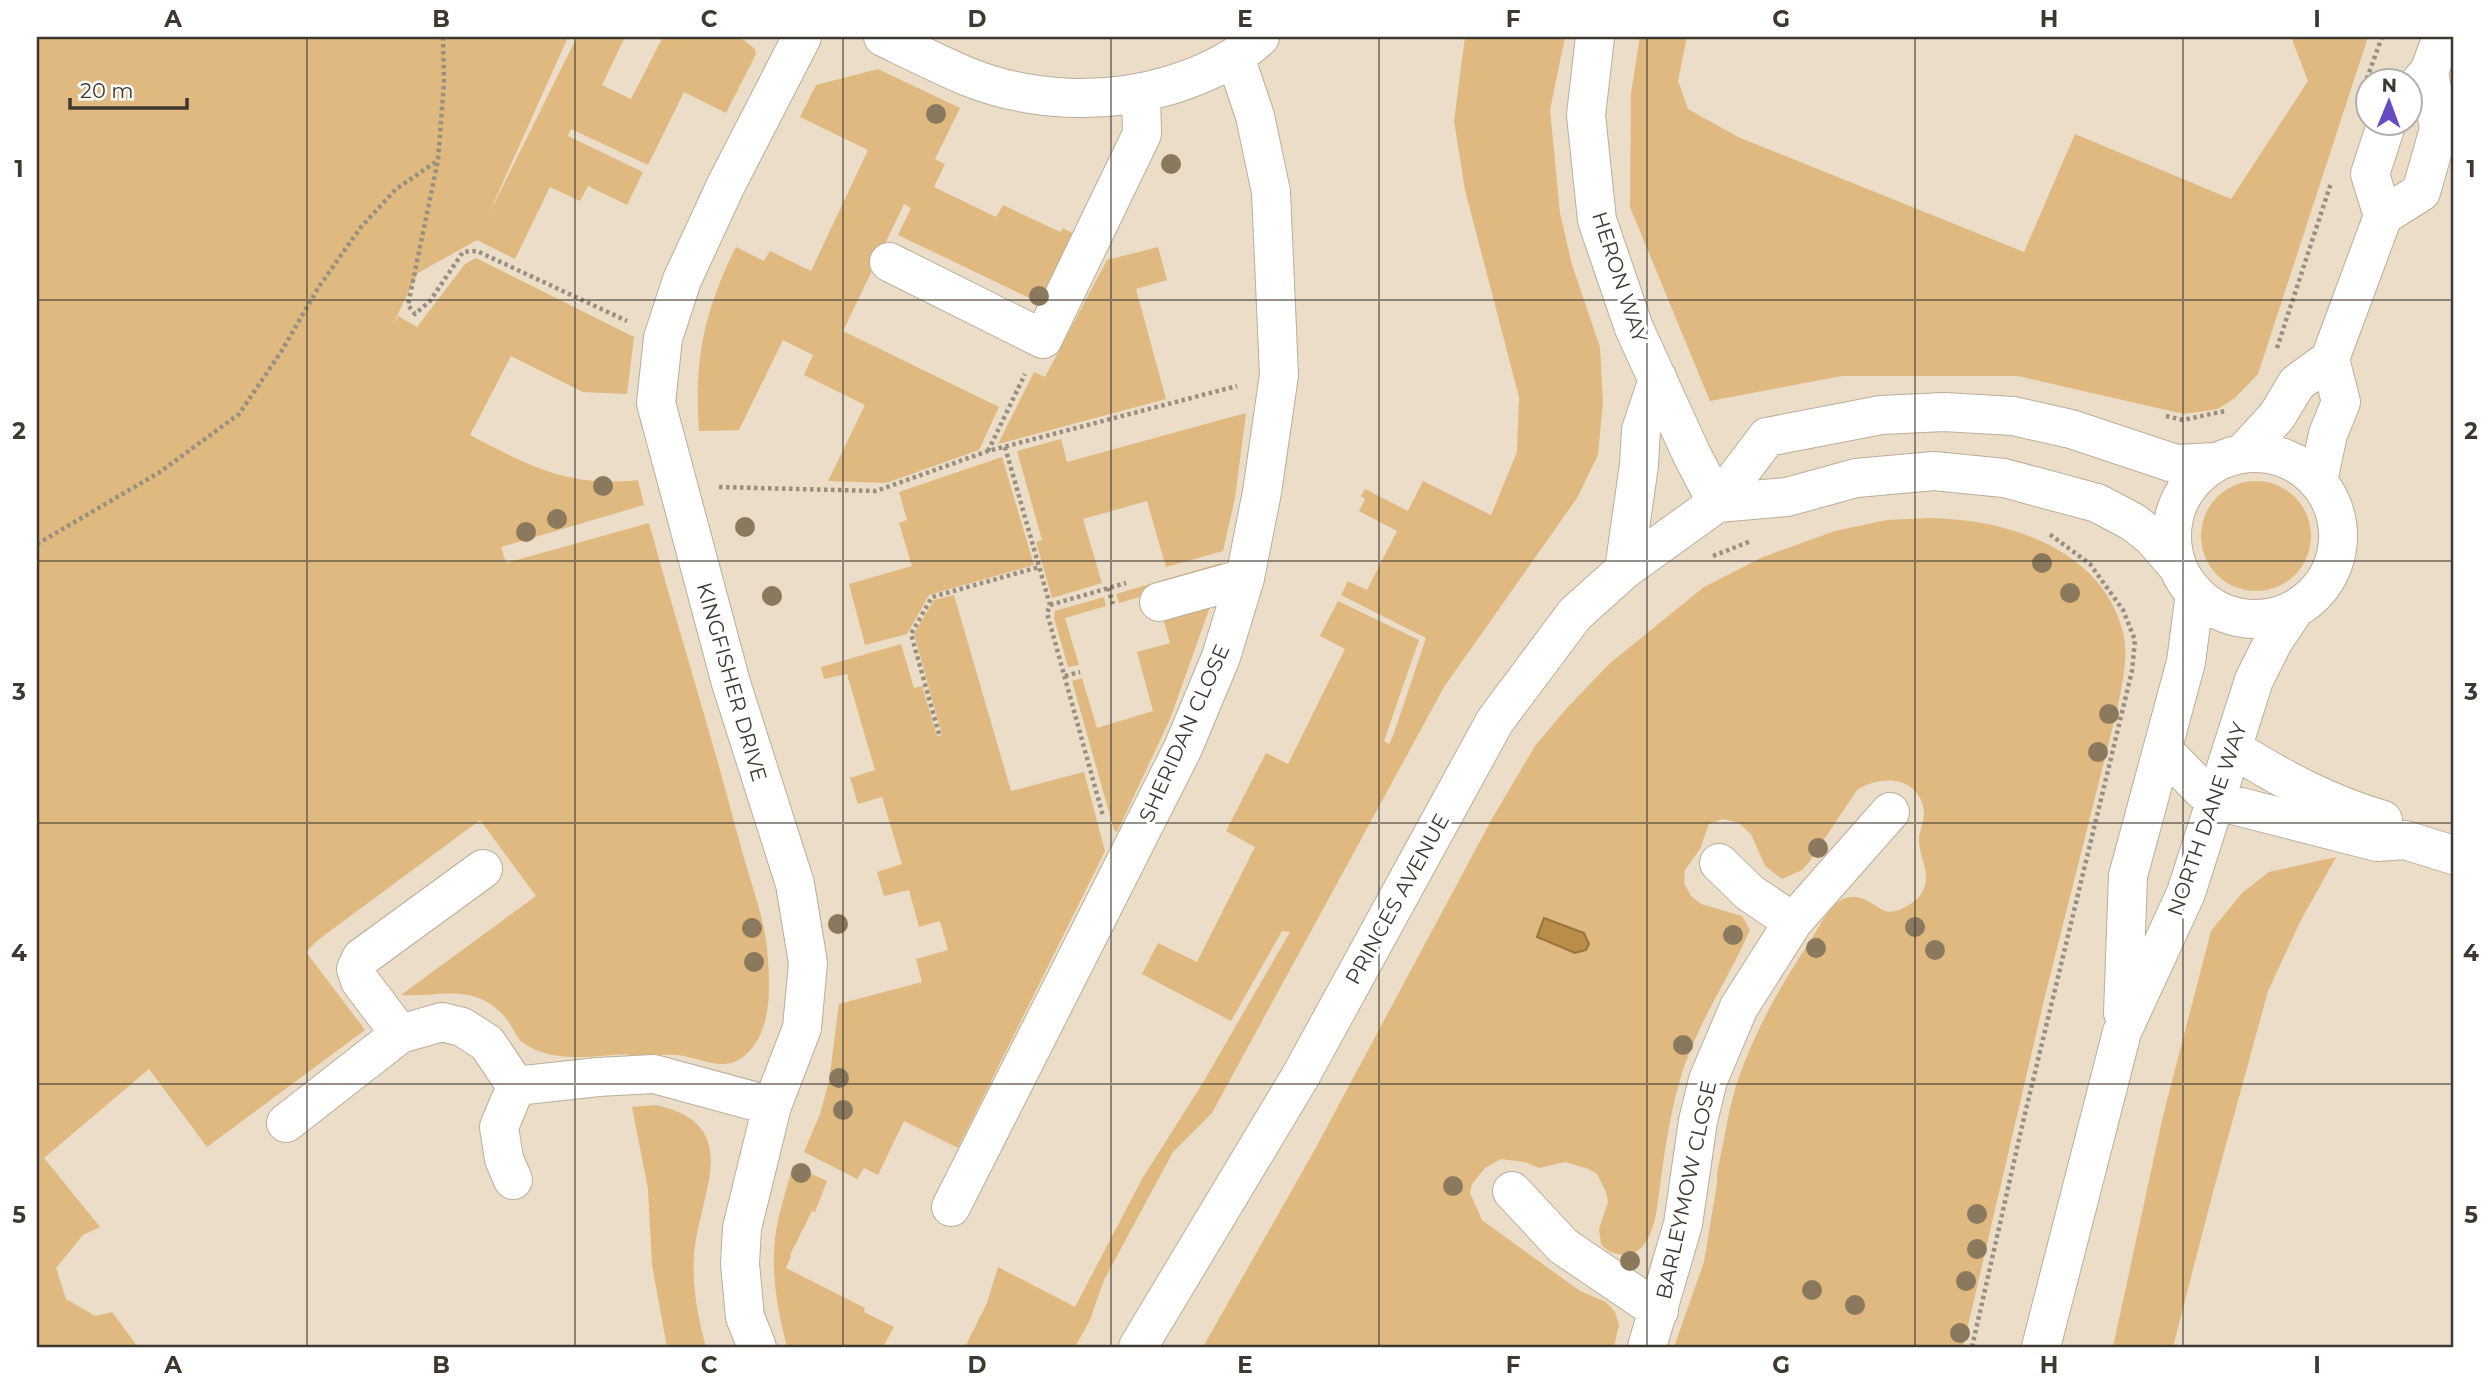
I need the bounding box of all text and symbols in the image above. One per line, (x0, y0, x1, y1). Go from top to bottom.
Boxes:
text: A (163, 5, 182, 33)
text: B (432, 5, 450, 33)
text: C (701, 5, 718, 33)
text: D (968, 5, 987, 33)
text: E (1237, 5, 1253, 33)
text: F (1506, 5, 1521, 33)
text: G (1772, 5, 1790, 33)
text: H (2040, 5, 2058, 33)
text: I (2313, 5, 2321, 33)
scale bar (70, 66, 187, 110)
north arrow (2354, 66, 2424, 136)
text: N (2381, 74, 2397, 97)
text: 20 m (80, 78, 134, 103)
text: 1 (14, 155, 24, 183)
text: 1 (2466, 155, 2476, 183)
street label: HERON WAY (1587, 208, 1653, 346)
text: 2 (12, 417, 26, 445)
text: 2 (2464, 417, 2478, 445)
street label: KINGFISHER DRIVE (692, 580, 772, 784)
street label: SHERIDAN CLOSE (1134, 640, 1234, 826)
text: 3 (11, 678, 26, 706)
text: 3 (2463, 678, 2478, 706)
street label: NORTH DANE WAY (2162, 718, 2252, 919)
street label: PRINCES AVENUE (1340, 809, 1454, 989)
text: 4 (11, 939, 27, 967)
text: 4 (2463, 939, 2479, 967)
street label: BARLEYMOW CLOSE (1651, 1078, 1721, 1302)
text: 5 (12, 1201, 26, 1229)
text: 5 (2464, 1201, 2478, 1229)
text: A (163, 1351, 182, 1379)
text: B (432, 1351, 450, 1379)
text: C (701, 1351, 718, 1379)
text: D (968, 1351, 987, 1379)
text: E (1237, 1351, 1253, 1379)
text: F (1506, 1351, 1521, 1379)
text: G (1772, 1351, 1790, 1379)
text: H (2040, 1351, 2058, 1379)
text: I (2313, 1351, 2321, 1379)

